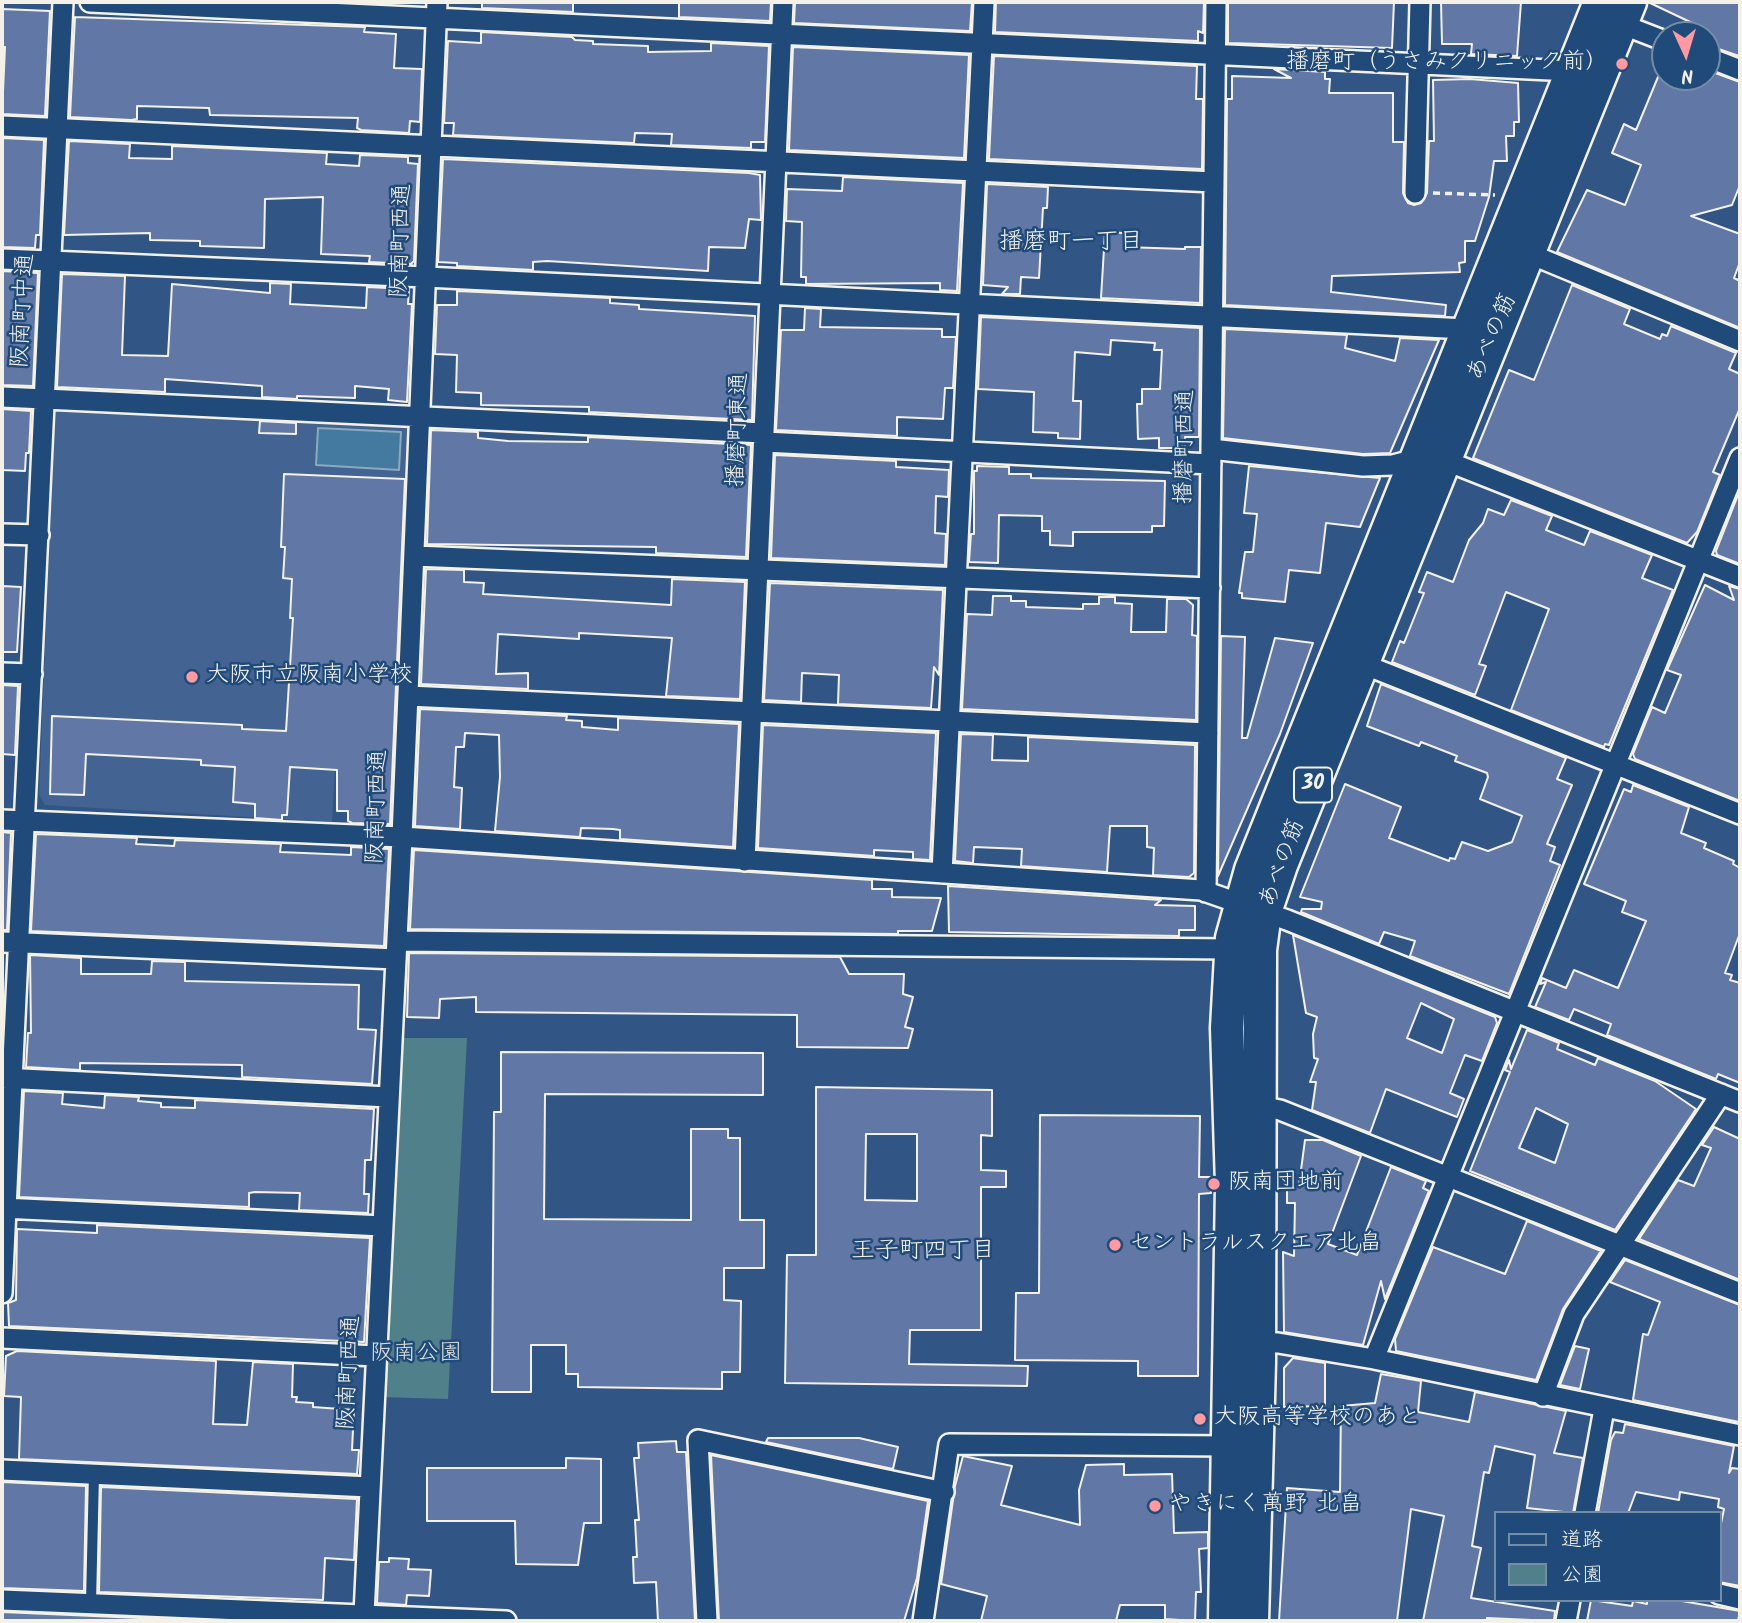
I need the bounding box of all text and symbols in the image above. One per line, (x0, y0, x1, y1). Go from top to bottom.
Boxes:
north arrow (1651, 21, 1721, 91)
place label: 播磨町（うさみクリニック前） (1286, 50, 1608, 78)
marker: 播磨町（うさみクリニック前） (1614, 56, 1630, 72)
text: N (1680, 60, 1694, 90)
street label: 阪南町西通 (387, 183, 419, 299)
district label: 播磨町一丁目 (999, 230, 1143, 258)
street label: 阪南町中通 (8, 253, 42, 369)
street label: あべの筋 (1463, 290, 1525, 386)
street label: 播磨町東通 (724, 372, 756, 488)
street label: 播磨町西通 (1172, 389, 1202, 505)
place label: 大阪市立阪南小学校 (206, 663, 413, 691)
marker: 大阪市立阪南小学校 (184, 669, 200, 685)
street label: 阪南町西通 (363, 749, 395, 865)
road number: 30 (1294, 768, 1332, 802)
street label: あべの筋 (1255, 816, 1313, 912)
place label: 阪南団地前 (1228, 1170, 1343, 1198)
marker: 阪南団地前 (1206, 1176, 1222, 1192)
place label: セントラルスクエア北畠 (1129, 1231, 1382, 1259)
marker: セントラルスクエア北畠 (1107, 1237, 1123, 1253)
district label: 王子町四丁目 (851, 1239, 995, 1267)
street label: 阪南町西通 (334, 1315, 368, 1431)
park label: 阪南公園 (370, 1341, 462, 1369)
place label: 大阪高等学校のあと (1214, 1405, 1421, 1433)
marker: 大阪高等学校のあと (1192, 1411, 1208, 1427)
place label: やきにく萬野 北畠 (1169, 1492, 1362, 1520)
marker: やきにく萬野 北畠 (1147, 1498, 1163, 1514)
legend (1494, 1511, 1721, 1602)
text: 道路 (1561, 1524, 1603, 1557)
text: 公園 (1561, 1559, 1603, 1592)

